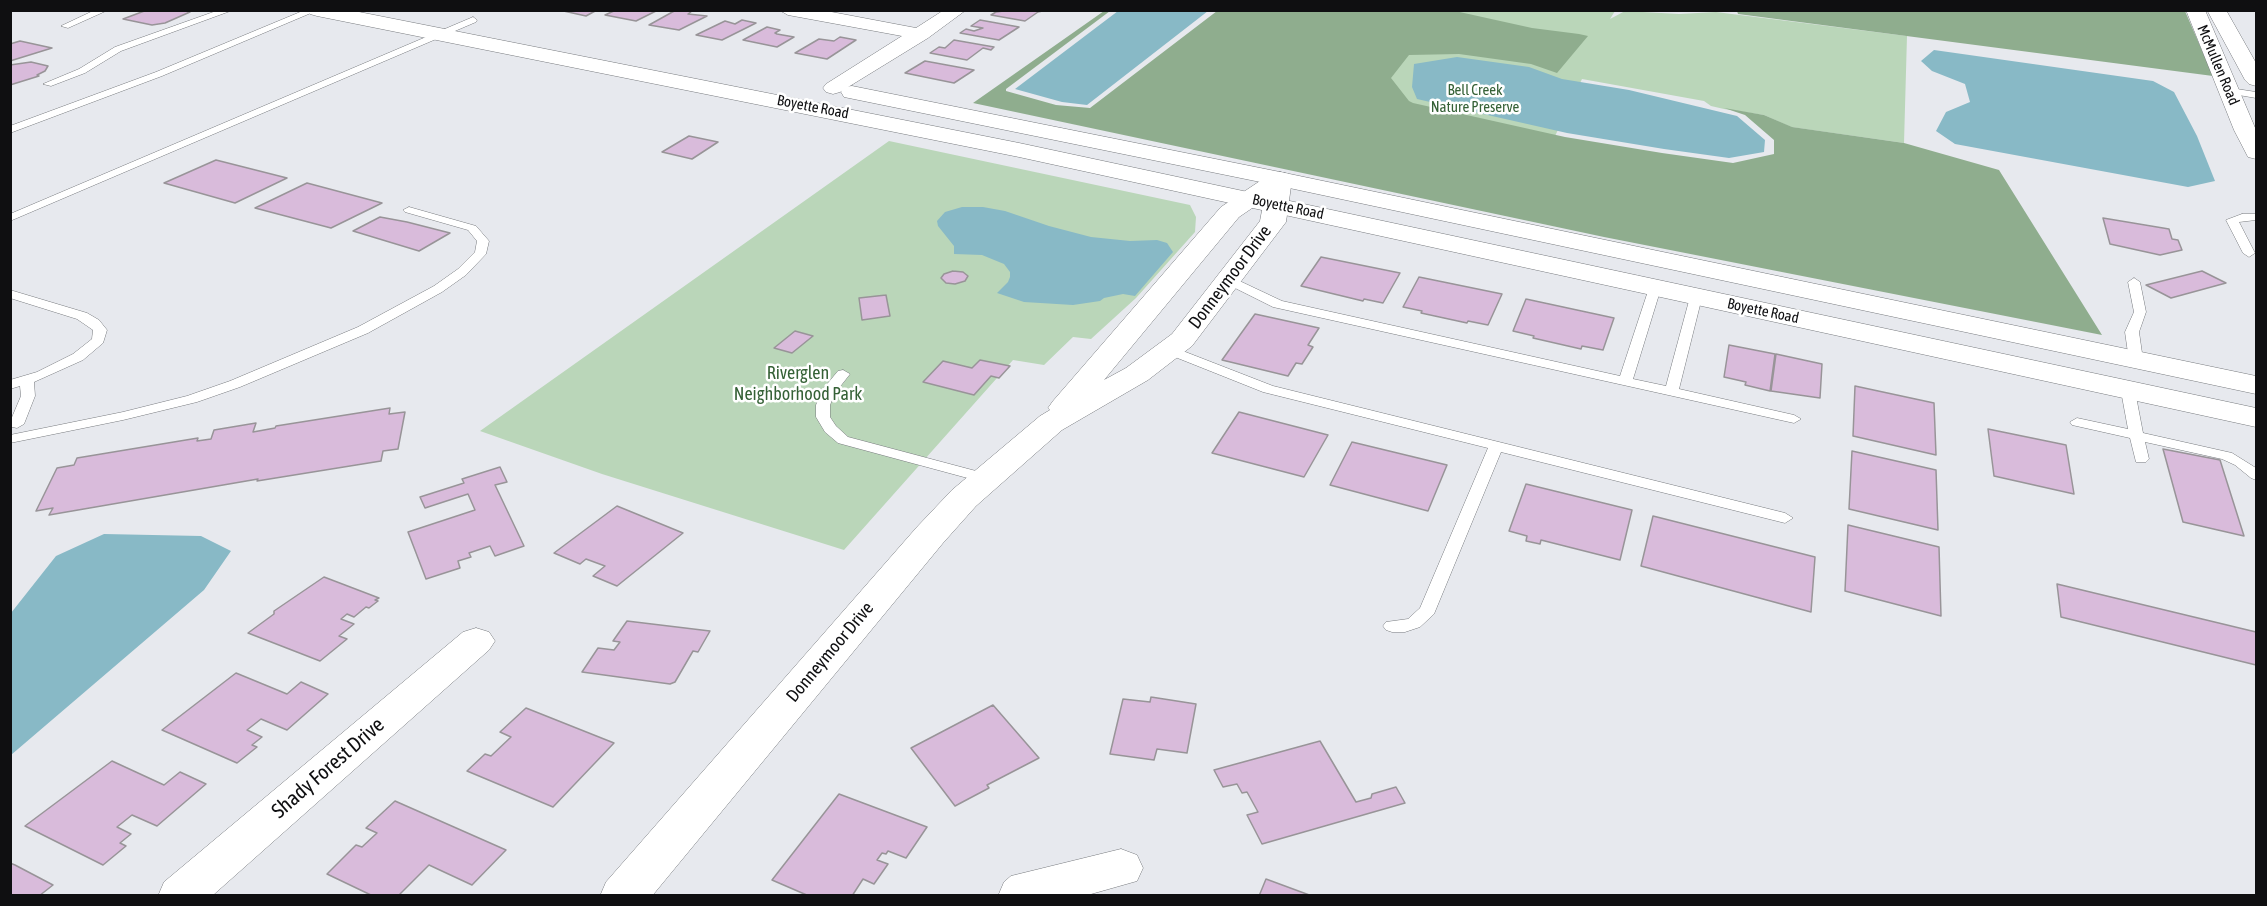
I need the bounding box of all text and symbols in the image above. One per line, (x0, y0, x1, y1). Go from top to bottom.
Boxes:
street label: McMullen Road (2193, 22, 2243, 108)
park label: Bell Creek Nature Preserve (1431, 81, 1519, 116)
street label: Boyette Road (776, 91, 850, 123)
street label: Boyette Road (1251, 191, 1325, 223)
street label: Donneymoor Drive (1184, 221, 1276, 333)
street label: Boyette Road (1726, 295, 1800, 327)
park label: Riverglen Neighborhood Park (734, 362, 862, 404)
street label: Donneymoor Drive (782, 598, 878, 706)
street label: Shady Forest Drive (267, 712, 389, 824)

